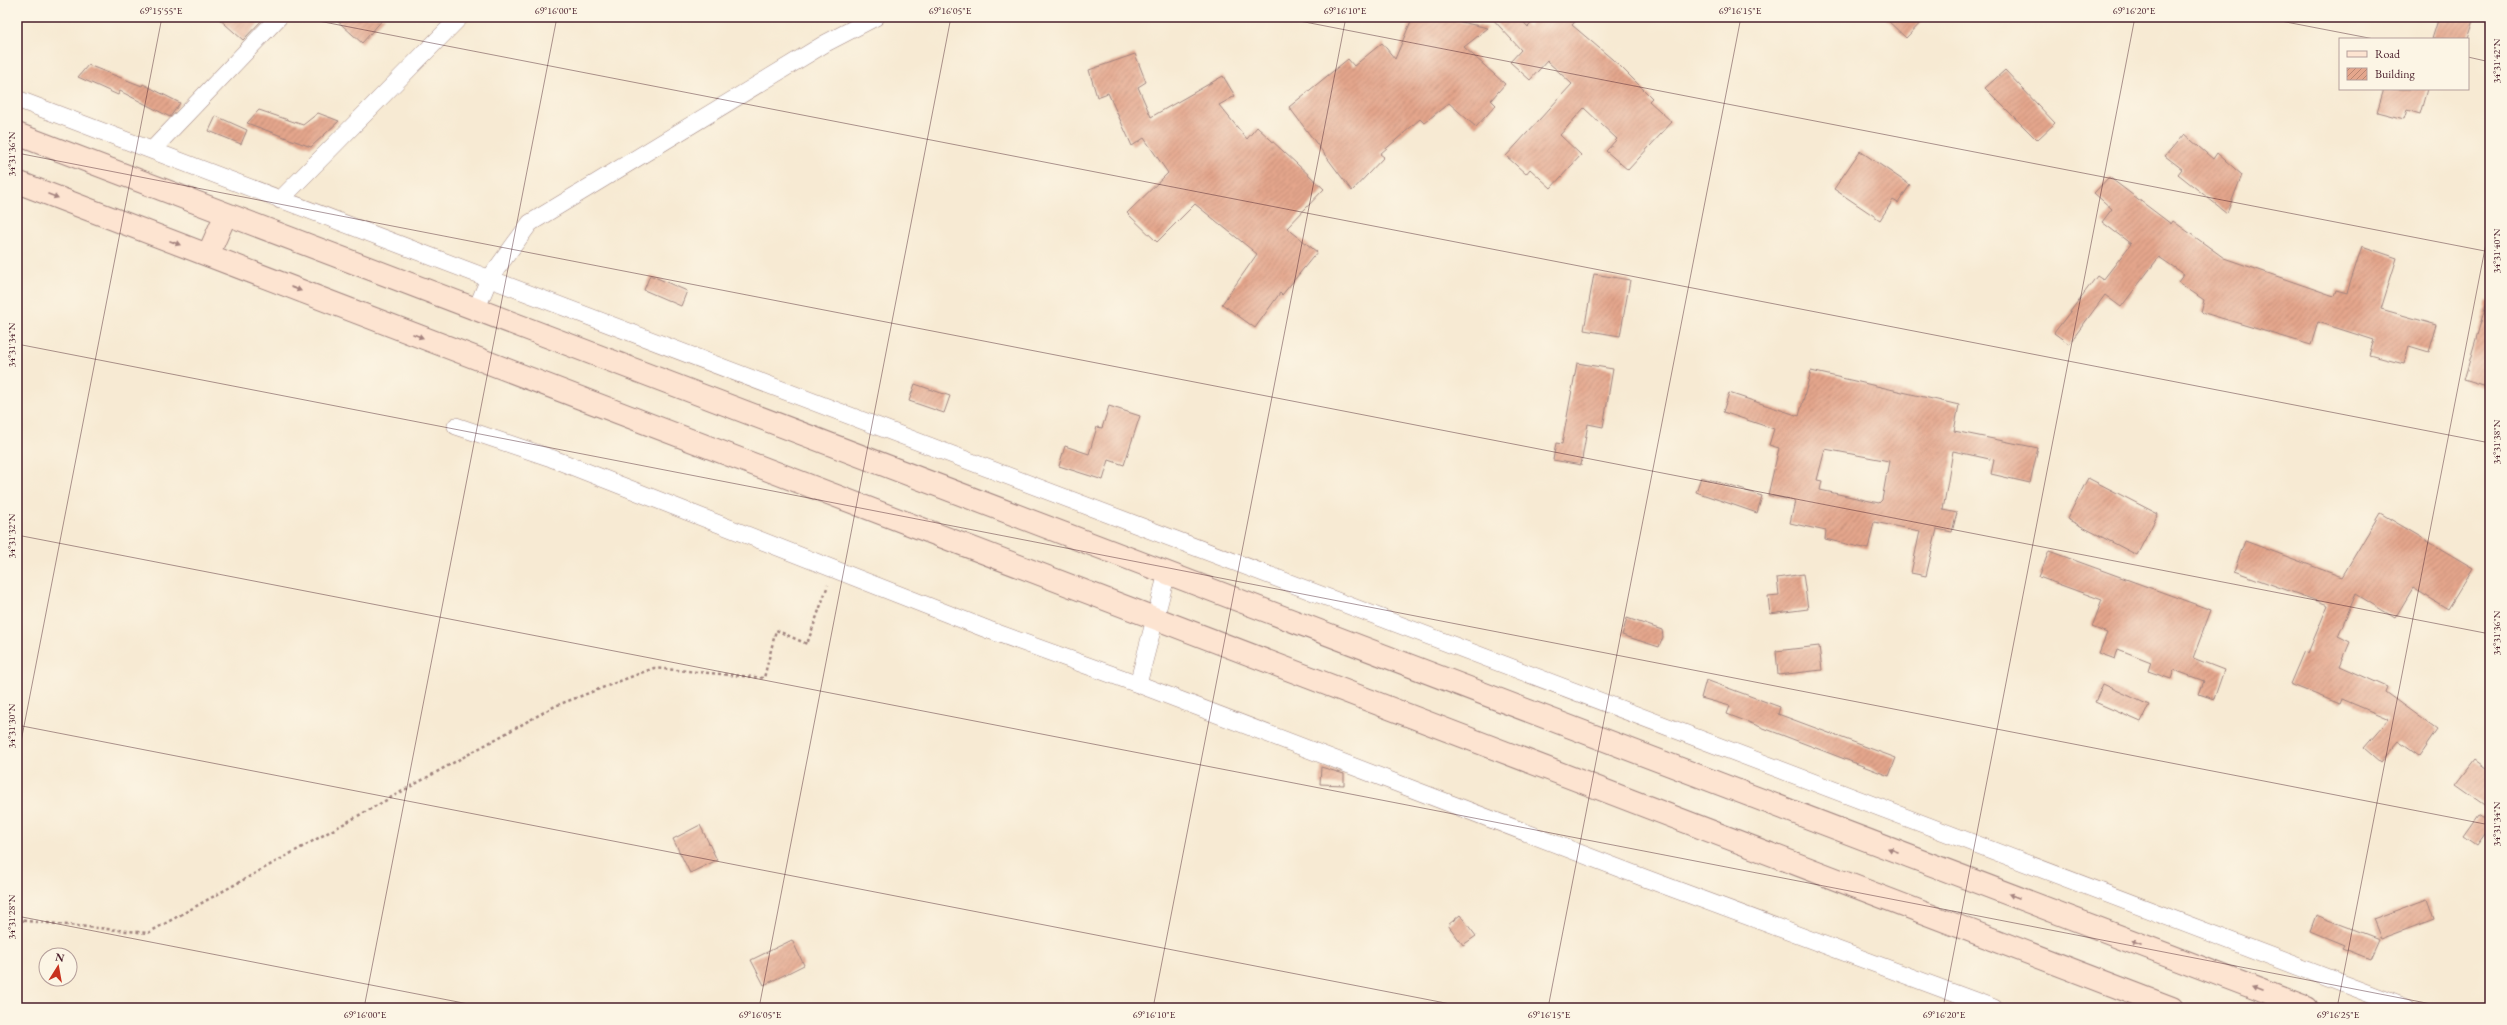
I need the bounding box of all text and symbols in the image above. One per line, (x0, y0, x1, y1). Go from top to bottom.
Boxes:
text: 69°15'55"E (140, 4, 183, 17)
text: 69°16'00"E (535, 4, 578, 17)
text: 69°16'05"E (929, 4, 972, 17)
text: 69°16'10"E (1324, 4, 1367, 17)
text: 69°16'15"E (1719, 4, 1762, 17)
text: 69°16'20"E (2113, 4, 2156, 17)
legend (2339, 38, 2469, 90)
text: 34°31'42"N (2490, 38, 2503, 83)
text: Road (2375, 46, 2401, 62)
text: Building (2375, 66, 2416, 82)
text: 34°31'36"N (5, 131, 18, 176)
one-way arrow (48, 194, 60, 200)
text: 34°31'40"N (2490, 228, 2503, 273)
one-way arrow (169, 240, 181, 246)
one-way arrow (291, 287, 303, 293)
text: 34°31'34"N (5, 322, 18, 367)
one-way arrow (412, 333, 424, 339)
text: 34°31'38"N (2490, 419, 2503, 464)
text: 34°31'32"N (5, 513, 18, 558)
text: 34°31'36"N (2490, 610, 2503, 655)
text: 34°31'30"N (5, 703, 18, 748)
text: 34°31'34"N (2490, 801, 2503, 846)
one-way arrow (1886, 846, 1898, 852)
one-way arrow (2008, 893, 2020, 899)
text: 34°31'28"N (5, 894, 18, 939)
one-way arrow (2129, 939, 2141, 945)
north arrow (38, 947, 78, 987)
text: N (54, 949, 66, 965)
one-way arrow (2251, 986, 2263, 992)
text: 69°16'00"E (344, 1008, 387, 1021)
text: 69°16'05"E (739, 1008, 782, 1021)
text: 69°16'10"E (1133, 1008, 1176, 1021)
text: 69°16'15"E (1528, 1008, 1571, 1021)
text: 69°16'20"E (1923, 1008, 1966, 1021)
text: 69°16'25"E (2317, 1008, 2360, 1021)

